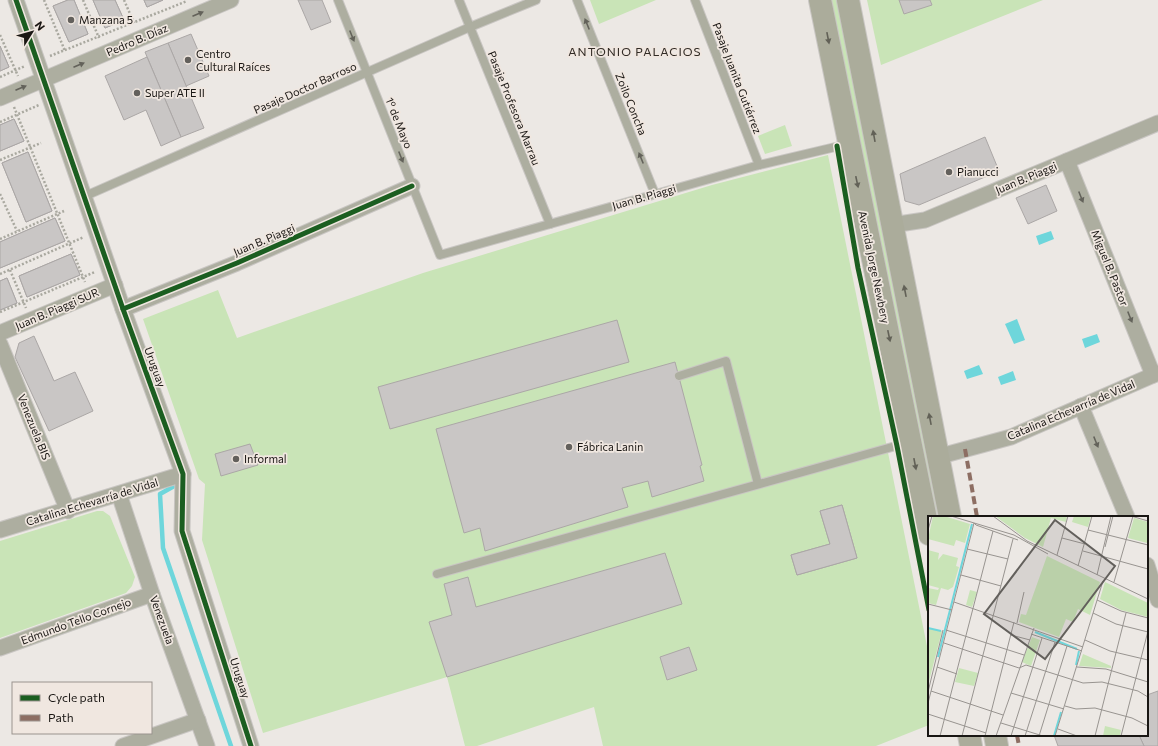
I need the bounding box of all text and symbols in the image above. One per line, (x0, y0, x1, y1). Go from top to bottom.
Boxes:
one-way arrow (193, 11, 204, 17)
north arrow (12, 12, 52, 52)
place label: Manzana 5 (79, 13, 133, 26)
marker: Manzana 5 (66, 15, 76, 25)
text: N (33, 18, 48, 33)
one-way arrow (583, 18, 589, 30)
street label: Pasaje Juanita Gutiérrez (709, 20, 765, 136)
street label: Pedro B. Díaz (104, 21, 170, 58)
one-way arrow (350, 31, 356, 43)
one-way arrow (825, 32, 831, 44)
district label: ANTONIO PALACIOS (568, 44, 702, 58)
place label: Centro Cultural Raíces (196, 47, 270, 73)
street label: Pasaje Profesora Marrau (486, 49, 543, 167)
marker: Centro Cultural Raíces (183, 55, 193, 65)
street label: Pasaje Doctor Barroso (251, 59, 359, 116)
one-way arrow (73, 62, 84, 68)
street label: Zoilo Concha (613, 71, 650, 137)
one-way arrow (16, 85, 28, 91)
place label: Super ATE II (145, 86, 205, 99)
marker: Super ATE II (132, 88, 142, 98)
street label: 1º de Mayo (383, 95, 416, 151)
one-way arrow (871, 130, 877, 142)
one-way arrow (398, 151, 404, 163)
one-way arrow (637, 152, 643, 164)
street label: Juan B. Piaggi (993, 159, 1059, 197)
place label: Pianucci (957, 165, 999, 178)
marker: Pianucci (944, 167, 954, 177)
one-way arrow (854, 176, 860, 188)
street label: Juan B. Piaggi (611, 181, 678, 213)
one-way arrow (1079, 191, 1085, 203)
street label: Avenida Jorge Newbery (855, 209, 893, 325)
street label: Juan B. Piaggi (231, 221, 297, 259)
street label: Miguel B. Pastor (1089, 228, 1132, 308)
street label: Juan B. Piaggi SUR (13, 285, 102, 333)
one-way arrow (901, 285, 907, 297)
one-way arrow (1127, 312, 1133, 323)
one-way arrow (886, 330, 892, 343)
street label: Uruguay (142, 345, 169, 389)
street label: Catalina Echevarría de Vidal (1005, 377, 1137, 442)
street label: Venezuela BIS (15, 392, 53, 461)
one-way arrow (926, 413, 932, 425)
one-way arrow (1094, 436, 1100, 448)
place label: Fábrica Lanin (577, 440, 643, 453)
marker: Fábrica Lanin (564, 442, 574, 452)
place label: Informal (244, 452, 287, 465)
marker: Informal (231, 454, 241, 464)
one-way arrow (912, 458, 918, 470)
street label: Catalina Echevarría de Vidal (24, 475, 160, 528)
inset map (928, 516, 1148, 736)
street label: Edmundo Tello Cornejo (19, 594, 133, 647)
street label: Venezuela (148, 594, 177, 646)
street label: Uruguay (228, 656, 253, 700)
legend (12, 682, 152, 734)
text: Cycle path (48, 690, 105, 704)
text: Path (48, 710, 74, 724)

